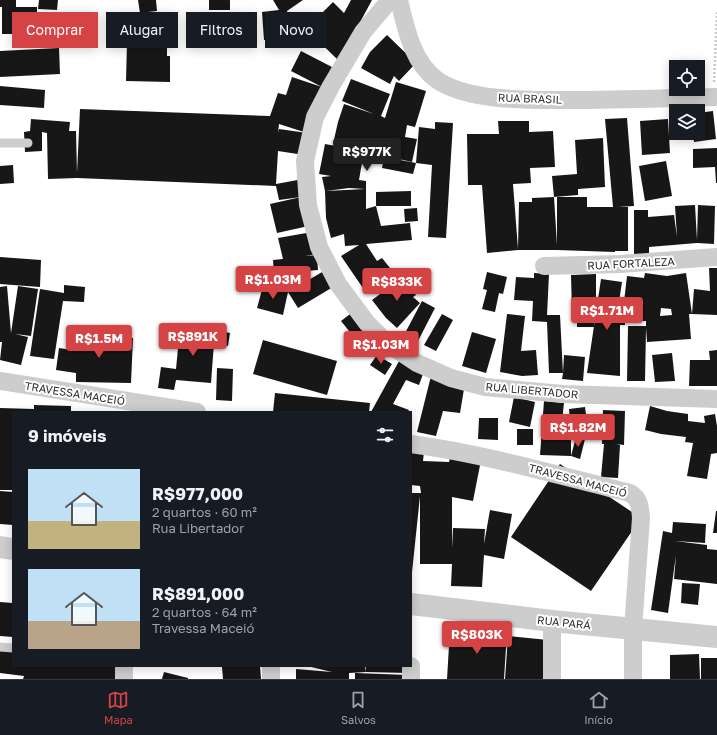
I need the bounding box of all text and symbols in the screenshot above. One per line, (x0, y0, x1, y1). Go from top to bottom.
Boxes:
chip: Comprar (12, 12, 98, 48)
chip: Alugar (106, 12, 178, 48)
chip: Filtros (186, 12, 257, 48)
chip: Novo (265, 12, 327, 48)
map controls (669, 60, 705, 140)
button: locate (669, 60, 705, 96)
street label: RUA BRASIL (498, 90, 563, 106)
button: layers (669, 104, 705, 140)
pin: R$977K (334, 138, 400, 172)
text: R$977K (342, 143, 392, 159)
street label: RUA FORTALEZA (587, 254, 676, 272)
pin: R$1.03M (236, 266, 310, 300)
pin: R$833K (364, 268, 430, 302)
text: R$1.03M (245, 271, 301, 287)
text: R$833K (371, 273, 423, 289)
pin: R$1.71M (570, 297, 644, 331)
text: R$1.71M (580, 302, 634, 318)
pin: R$891K (160, 323, 226, 357)
pin: R$1.5M (66, 325, 132, 359)
text: R$891K (168, 328, 218, 344)
text: R$1.5M (75, 330, 123, 346)
pin: R$1.03M (344, 331, 418, 365)
text: R$1.03M (353, 336, 409, 352)
street label: TRAVESSA MACEIÓ (24, 379, 126, 407)
street label: RUA LIBERTADOR (485, 379, 579, 401)
pin: R$1.82M (541, 414, 615, 448)
text: R$1.82M (550, 419, 606, 435)
icon: filters (374, 424, 396, 446)
text: 9 imóveis (28, 425, 107, 446)
street label: TRAVESSA MACEIÓ (527, 461, 629, 499)
text: R$977,000 (152, 483, 243, 504)
icon: home (60, 485, 108, 533)
text: 2 quartos · 60 m² (152, 504, 257, 520)
text: Rua Libertador (152, 520, 244, 536)
text: R$891,000 (152, 583, 244, 604)
icon: home (60, 585, 108, 633)
text: 2 quartos · 64 m² (152, 604, 257, 620)
street label: RUA PARÁ (537, 613, 592, 631)
text: Travessa Maceió (152, 620, 254, 636)
pin: R$803K (444, 621, 510, 655)
text: R$803K (451, 626, 503, 642)
tab: Mapa (104, 689, 133, 726)
tab: Salvos (341, 689, 376, 726)
tab: Início (584, 689, 613, 726)

